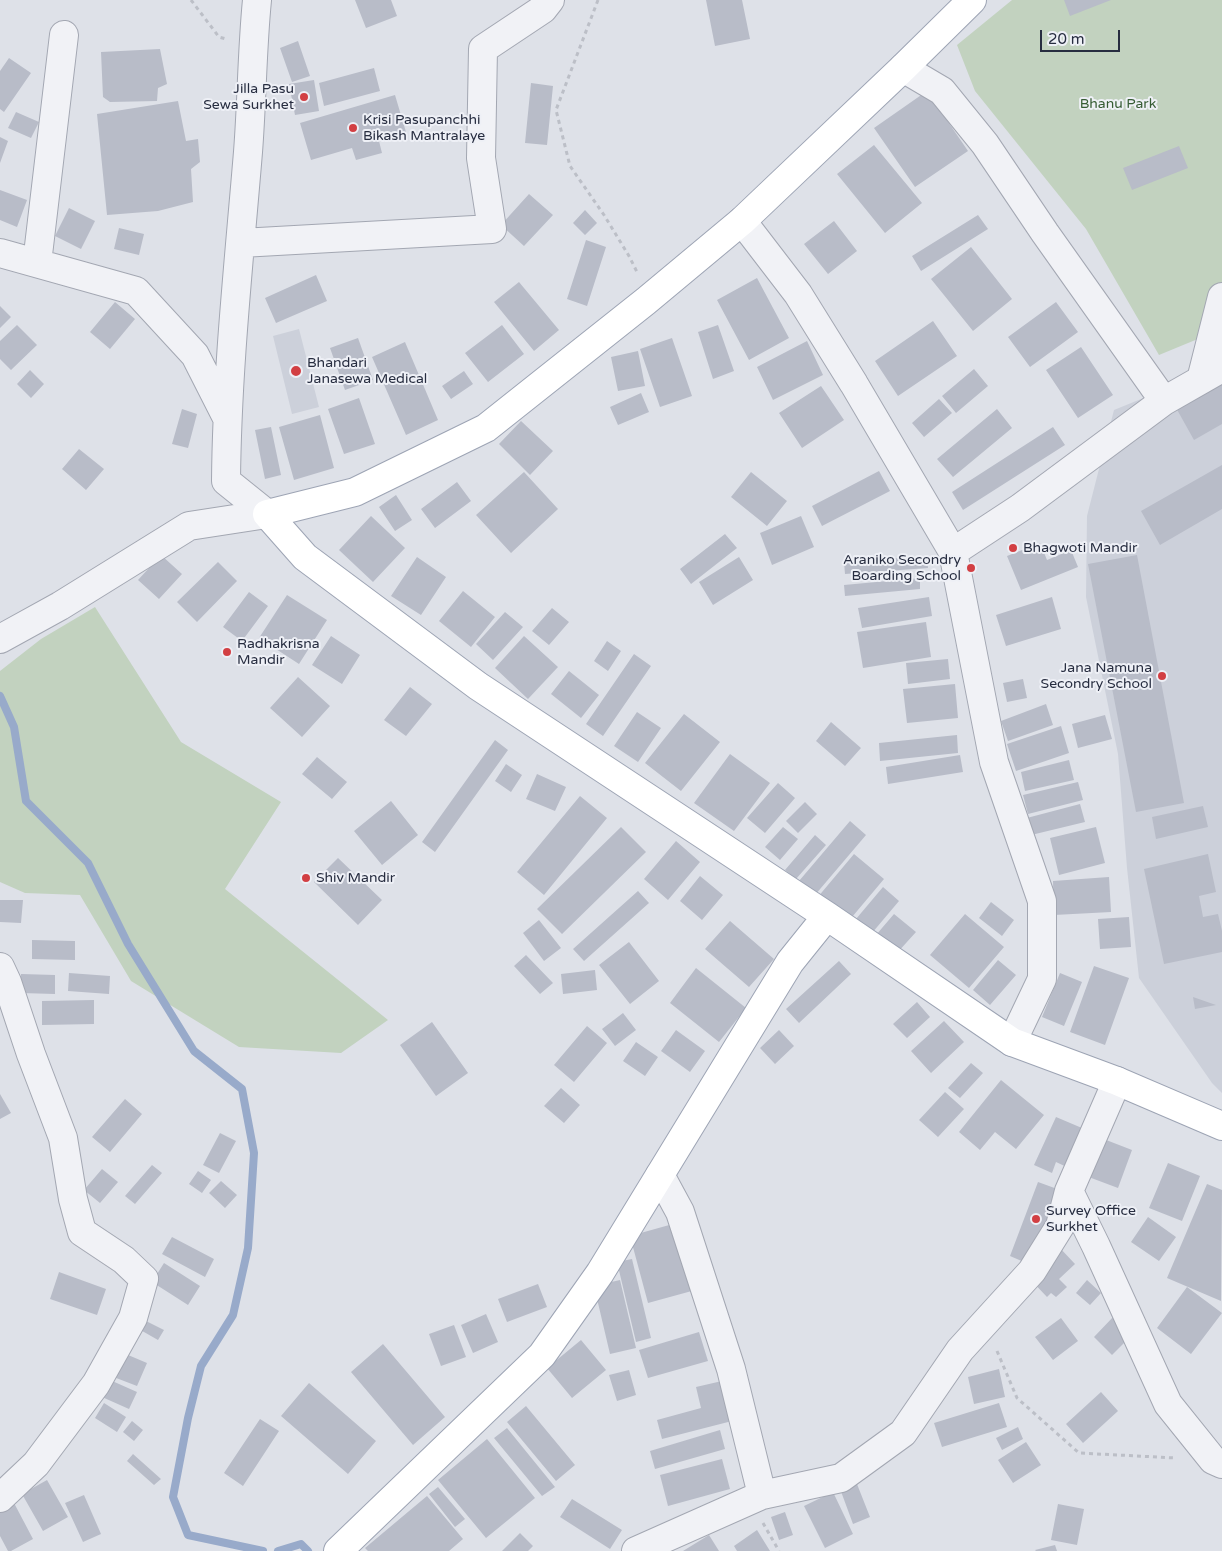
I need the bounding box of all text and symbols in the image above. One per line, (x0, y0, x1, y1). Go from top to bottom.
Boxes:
scale bar (1042, 20, 1122, 52)
text: 20 m (1048, 30, 1085, 48)
place label: Jilla Pasu Sewa Surkhet (203, 81, 294, 114)
marker: Jilla Pasu Sewa Surkhet (298, 91, 310, 103)
park label: Bhanu Park (1080, 96, 1156, 112)
place label: Krisi Pasupanchhi Bikash Mantralaye (363, 112, 485, 144)
marker: Krisi Pasupanchhi Bikash Mantralaye (347, 122, 359, 134)
place label: Bhandari Janasewa Medical (307, 355, 427, 388)
marker: Bhandari Janasewa Medical (289, 364, 303, 378)
place label: Bhagwoti Mandir (1023, 540, 1137, 556)
marker: Bhagwoti Mandir (1007, 542, 1019, 554)
place label: Araniko Secondry Boarding School (843, 552, 961, 584)
marker: Araniko Secondry Boarding School (965, 562, 977, 574)
place label: Radhakrisna Mandir (237, 636, 320, 669)
marker: Radhakrisna Mandir (221, 646, 233, 658)
place label: Jana Namuna Secondry School (1041, 660, 1152, 692)
marker: Jana Namuna Secondry School (1156, 670, 1168, 682)
place label: Shiv Mandir (316, 870, 395, 886)
marker: Shiv Mandir (300, 872, 312, 884)
place label: Survey Office Surkhet (1046, 1203, 1136, 1236)
marker: Survey Office Surkhet (1030, 1213, 1042, 1225)

